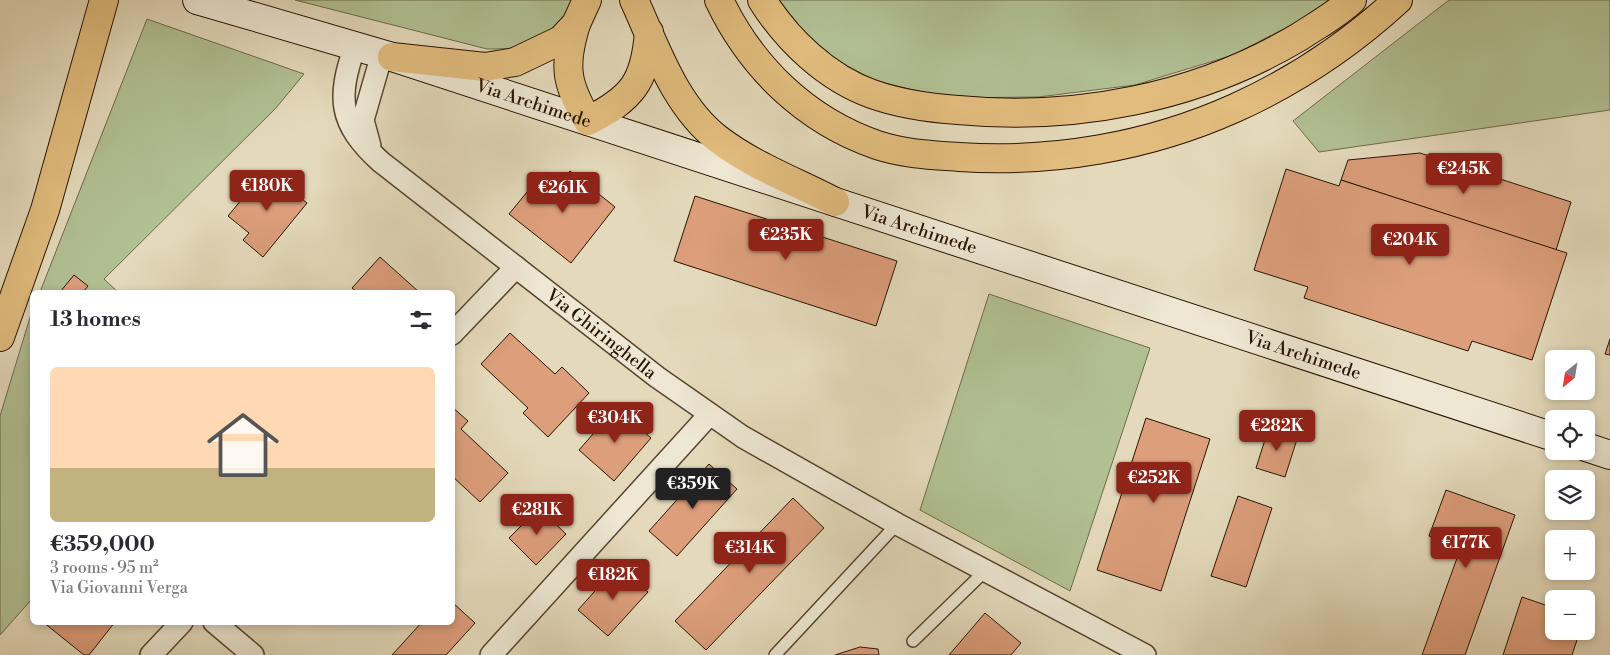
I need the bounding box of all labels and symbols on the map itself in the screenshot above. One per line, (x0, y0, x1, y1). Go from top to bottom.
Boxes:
street label: Via Archimede (472, 73, 594, 133)
pin: €245K (1429, 152, 1499, 195)
pin: €180K (232, 170, 302, 212)
pin: €261K (528, 172, 598, 214)
street label: Via Archimede (858, 200, 980, 259)
pin: €235K (751, 218, 821, 261)
pin: €204K (1375, 224, 1445, 266)
street label: Via Ghiringhella (541, 283, 662, 385)
street label: Via Archimede (1242, 325, 1364, 385)
north arrow (1545, 350, 1595, 400)
pin: €304K (580, 402, 650, 444)
pin: €282K (1242, 410, 1312, 452)
pin: €252K (1119, 462, 1189, 504)
pin: €359K (658, 468, 728, 510)
pin: €281K (502, 494, 572, 536)
pin: €177K (1431, 526, 1501, 569)
pin: €314K (715, 532, 785, 574)
pin: €182K (578, 558, 648, 601)

